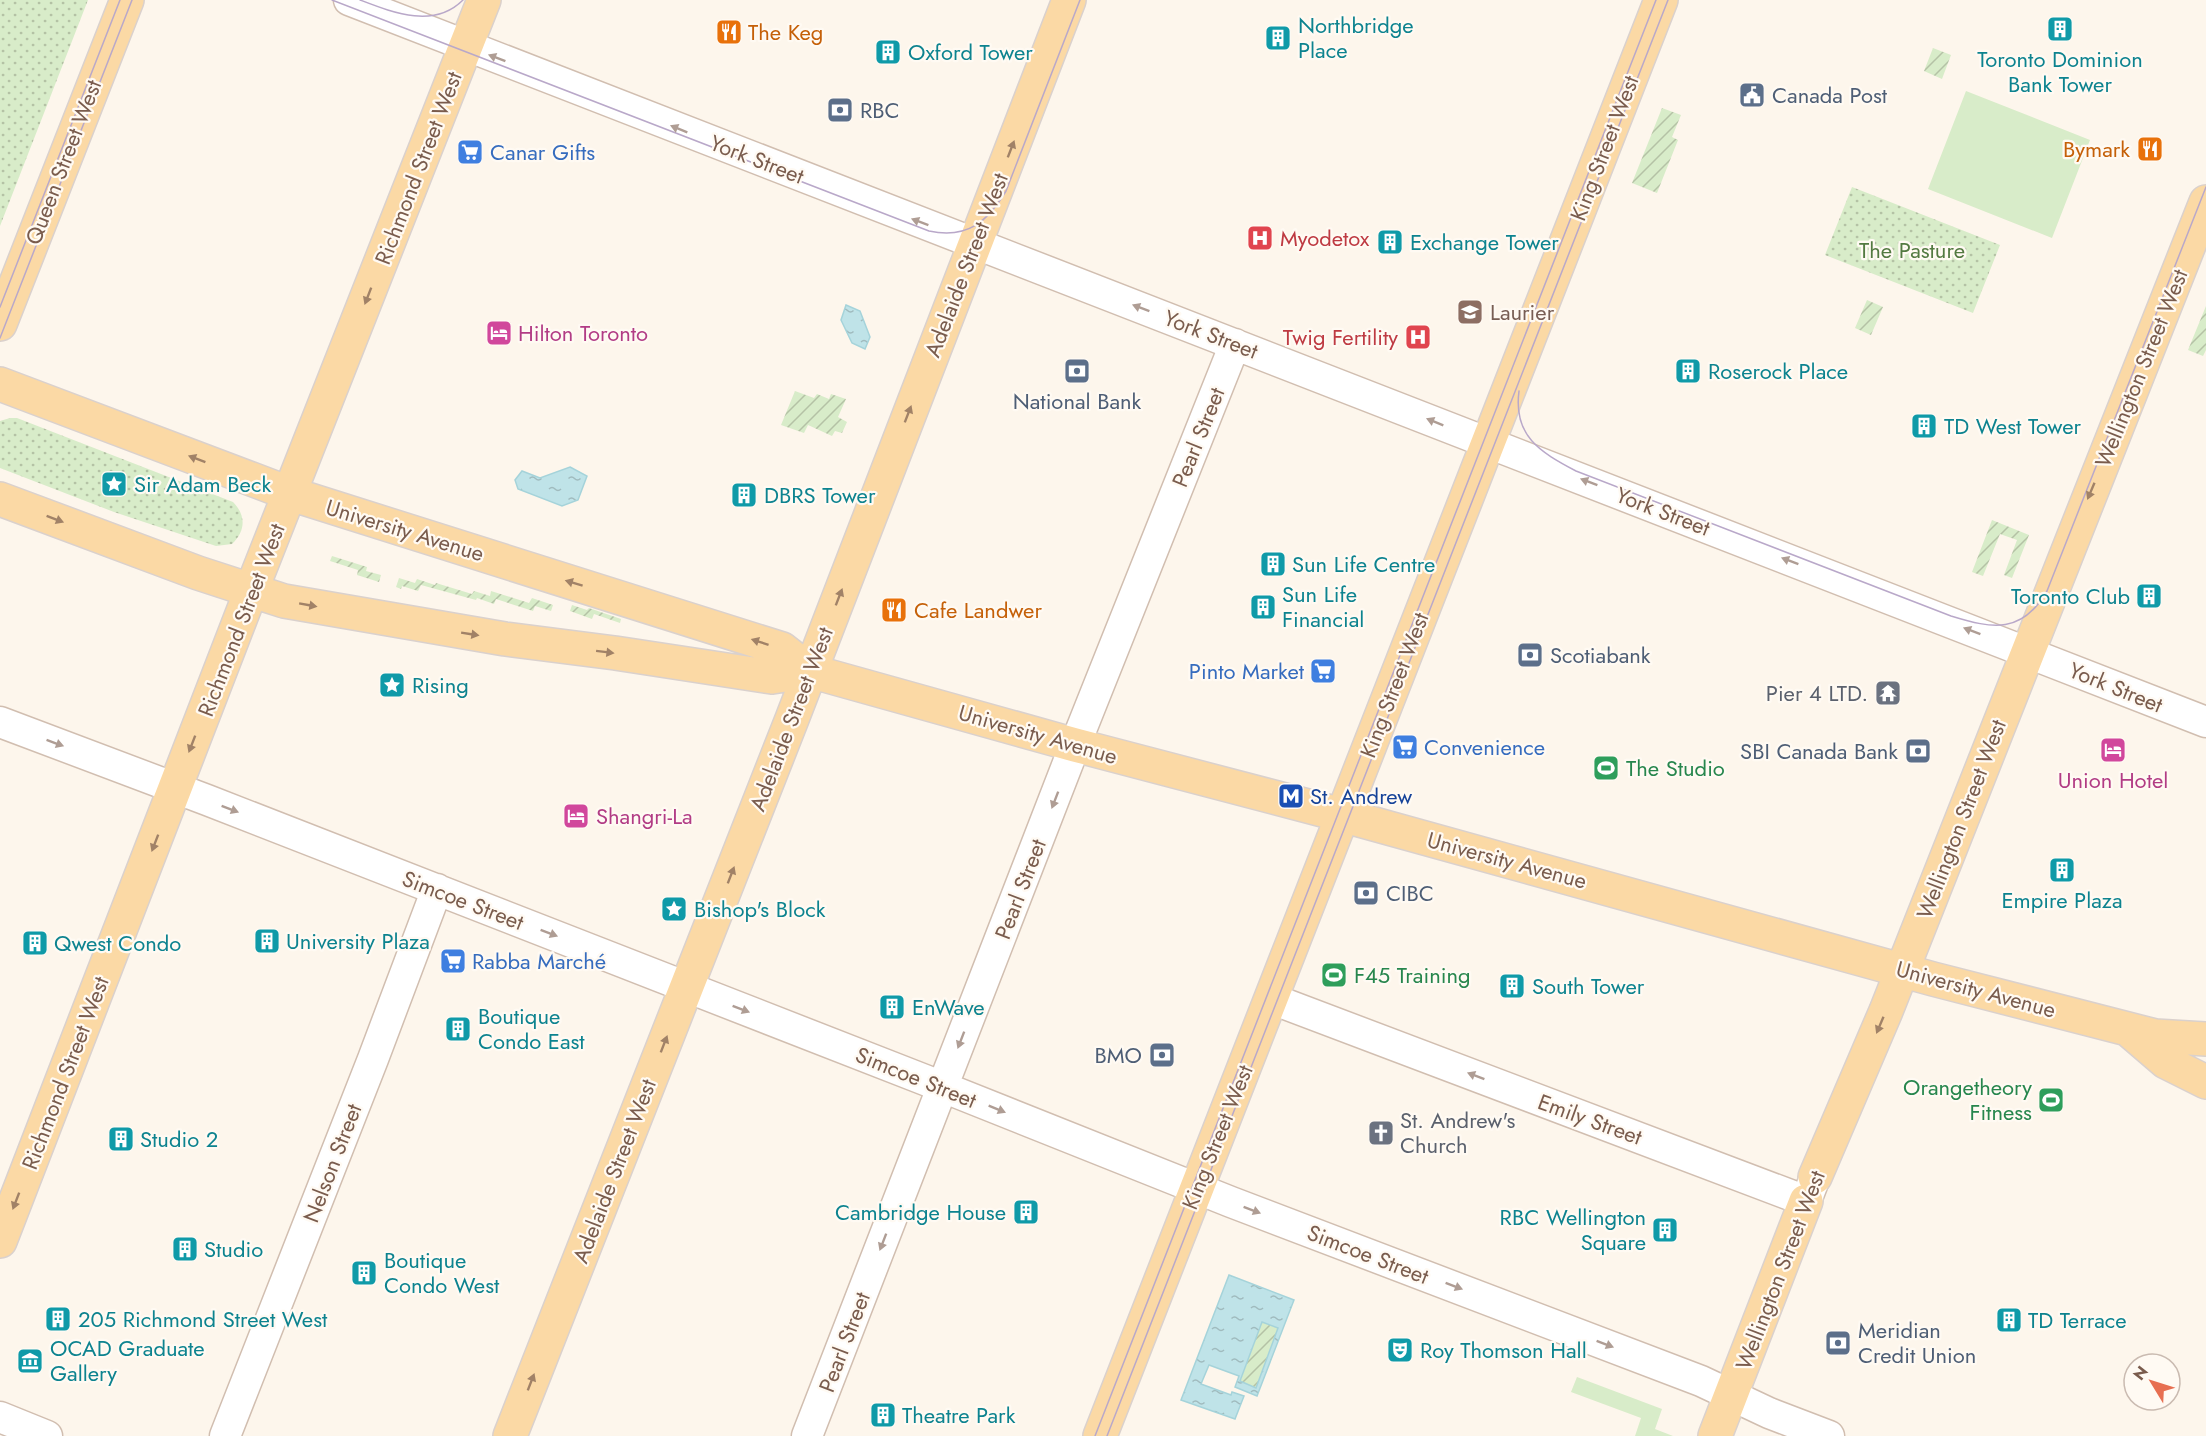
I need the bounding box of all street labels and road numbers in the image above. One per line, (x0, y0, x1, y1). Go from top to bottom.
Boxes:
street label: Richmond Street West (366, 66, 470, 269)
street label: King Street West (1562, 70, 1647, 225)
street label: Queen Street West (17, 74, 109, 249)
street label: York Street (705, 126, 809, 192)
street label: Adelaide Street West (916, 168, 1016, 362)
street label: Wellington Street West (2087, 263, 2196, 472)
street label: York Street (1159, 301, 1263, 367)
street label: Pearl Street (1163, 382, 1233, 492)
street label: York Street (1611, 478, 1715, 544)
street label: University Avenue (322, 491, 488, 569)
street label: Richmond Street West (189, 518, 293, 721)
street label: King Street West (1352, 607, 1437, 762)
street label: Adelaide Street West (741, 622, 841, 816)
street label: York Street (2064, 654, 2168, 721)
street label: University Avenue (955, 696, 1121, 772)
street label: Wellington Street West (1908, 714, 2014, 923)
street label: University Avenue (1424, 823, 1590, 897)
street label: Pearl Street (986, 834, 1054, 944)
street label: Simcoe Street (398, 862, 529, 938)
street label: University Avenue (1893, 952, 2059, 1026)
street label: Richmond Street West (13, 971, 117, 1174)
street label: Simcoe Street (851, 1038, 982, 1116)
street label: King Street West (1173, 1059, 1261, 1214)
street label: Adelaide Street West (564, 1074, 664, 1268)
street label: Emily Street (1533, 1085, 1647, 1153)
street label: Nelson Street (295, 1098, 370, 1227)
street label: Wellington Street West (1727, 1165, 1833, 1374)
street label: Simcoe Street (1303, 1216, 1434, 1292)
street label: Pearl Street (810, 1287, 878, 1397)

